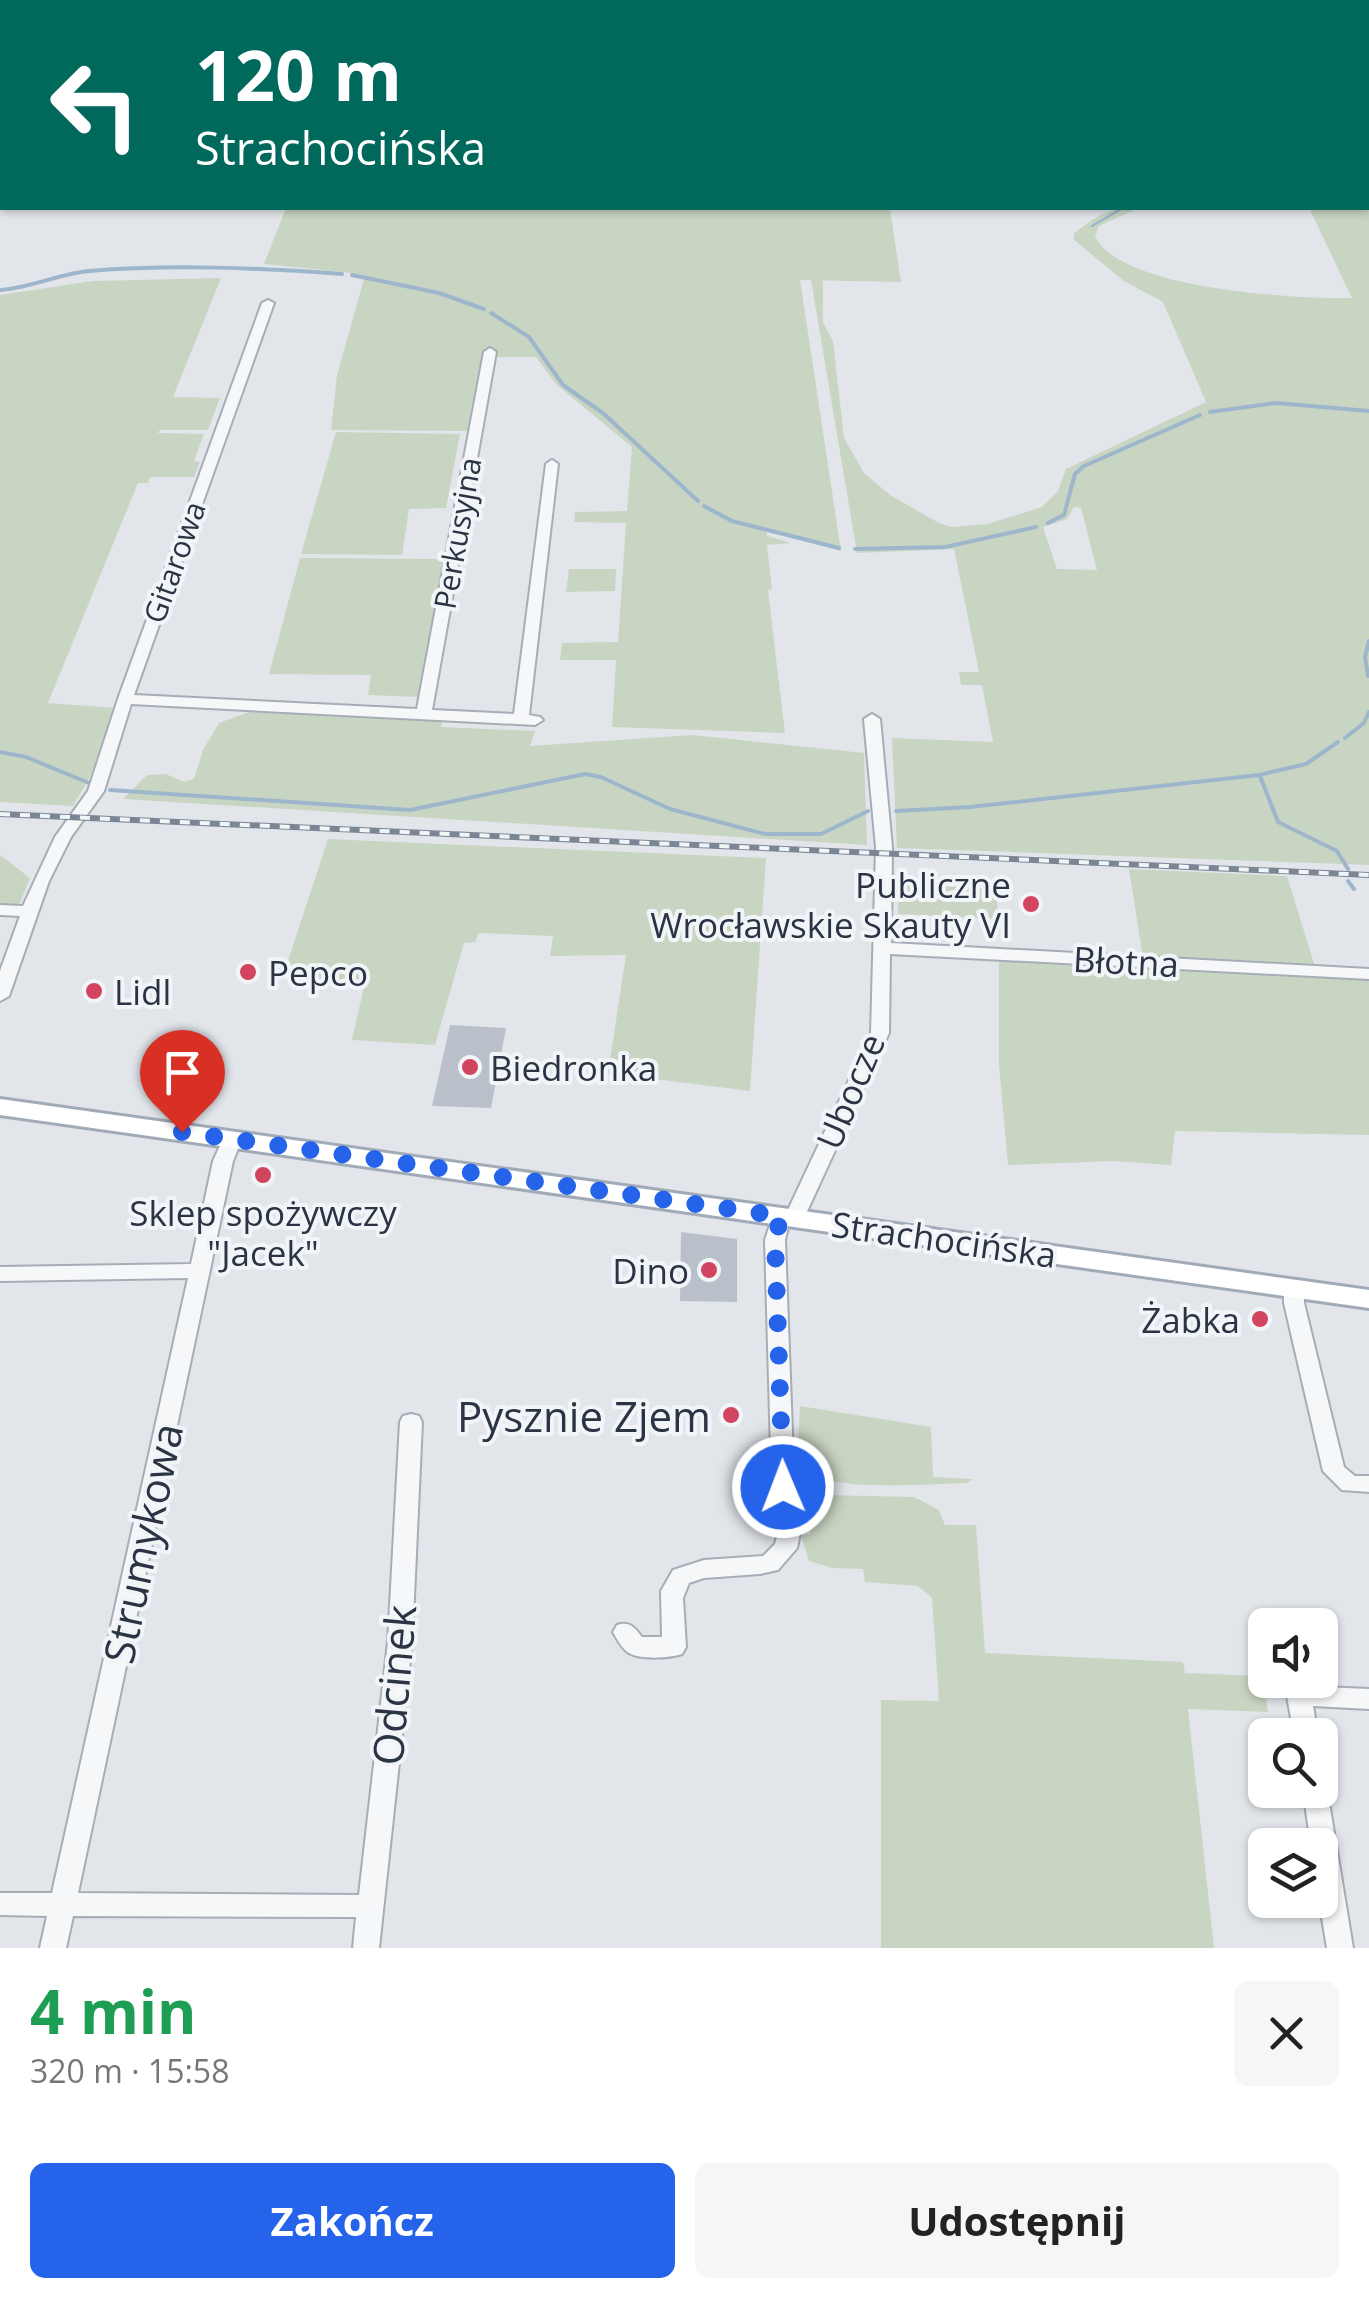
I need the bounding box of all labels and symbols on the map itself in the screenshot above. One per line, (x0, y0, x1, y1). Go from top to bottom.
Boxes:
street label: Perkusyjna (424, 454, 490, 612)
street label: Gitarowa (133, 495, 215, 629)
place label: Publiczne Wrocławskie Skauty VI (650, 861, 1011, 948)
marker: Publiczne Wrocławskie Skauty VI (1020, 893, 1042, 915)
street label: Błotna (1072, 935, 1180, 987)
place label: Pepco (268, 949, 368, 996)
marker: Pepco (237, 961, 259, 983)
place label: Lidl (114, 968, 171, 1015)
marker: Lidl (83, 980, 105, 1002)
street label: Ubocze (805, 1026, 895, 1156)
pin (140, 1030, 225, 1133)
place label: Biedronka (490, 1044, 657, 1091)
marker: Biedronka (459, 1056, 481, 1078)
marker: Sklep spożywczy "Jacek" (252, 1164, 274, 1186)
place label: Sklep spożywczy "Jacek" (129, 1189, 397, 1276)
street label: Strachocińska (829, 1200, 1059, 1278)
place label: Dino (612, 1247, 689, 1294)
marker: Dino (698, 1259, 720, 1281)
place label: Żabka (1141, 1296, 1240, 1343)
marker: Żabka (1249, 1308, 1271, 1330)
place label: Pysznie Zjem (457, 1387, 711, 1444)
marker: Pysznie Zjem (720, 1404, 742, 1426)
street label: Strumykowa (89, 1418, 195, 1668)
position arrow (731, 1435, 835, 1539)
street label: Odcinek (358, 1603, 428, 1767)

